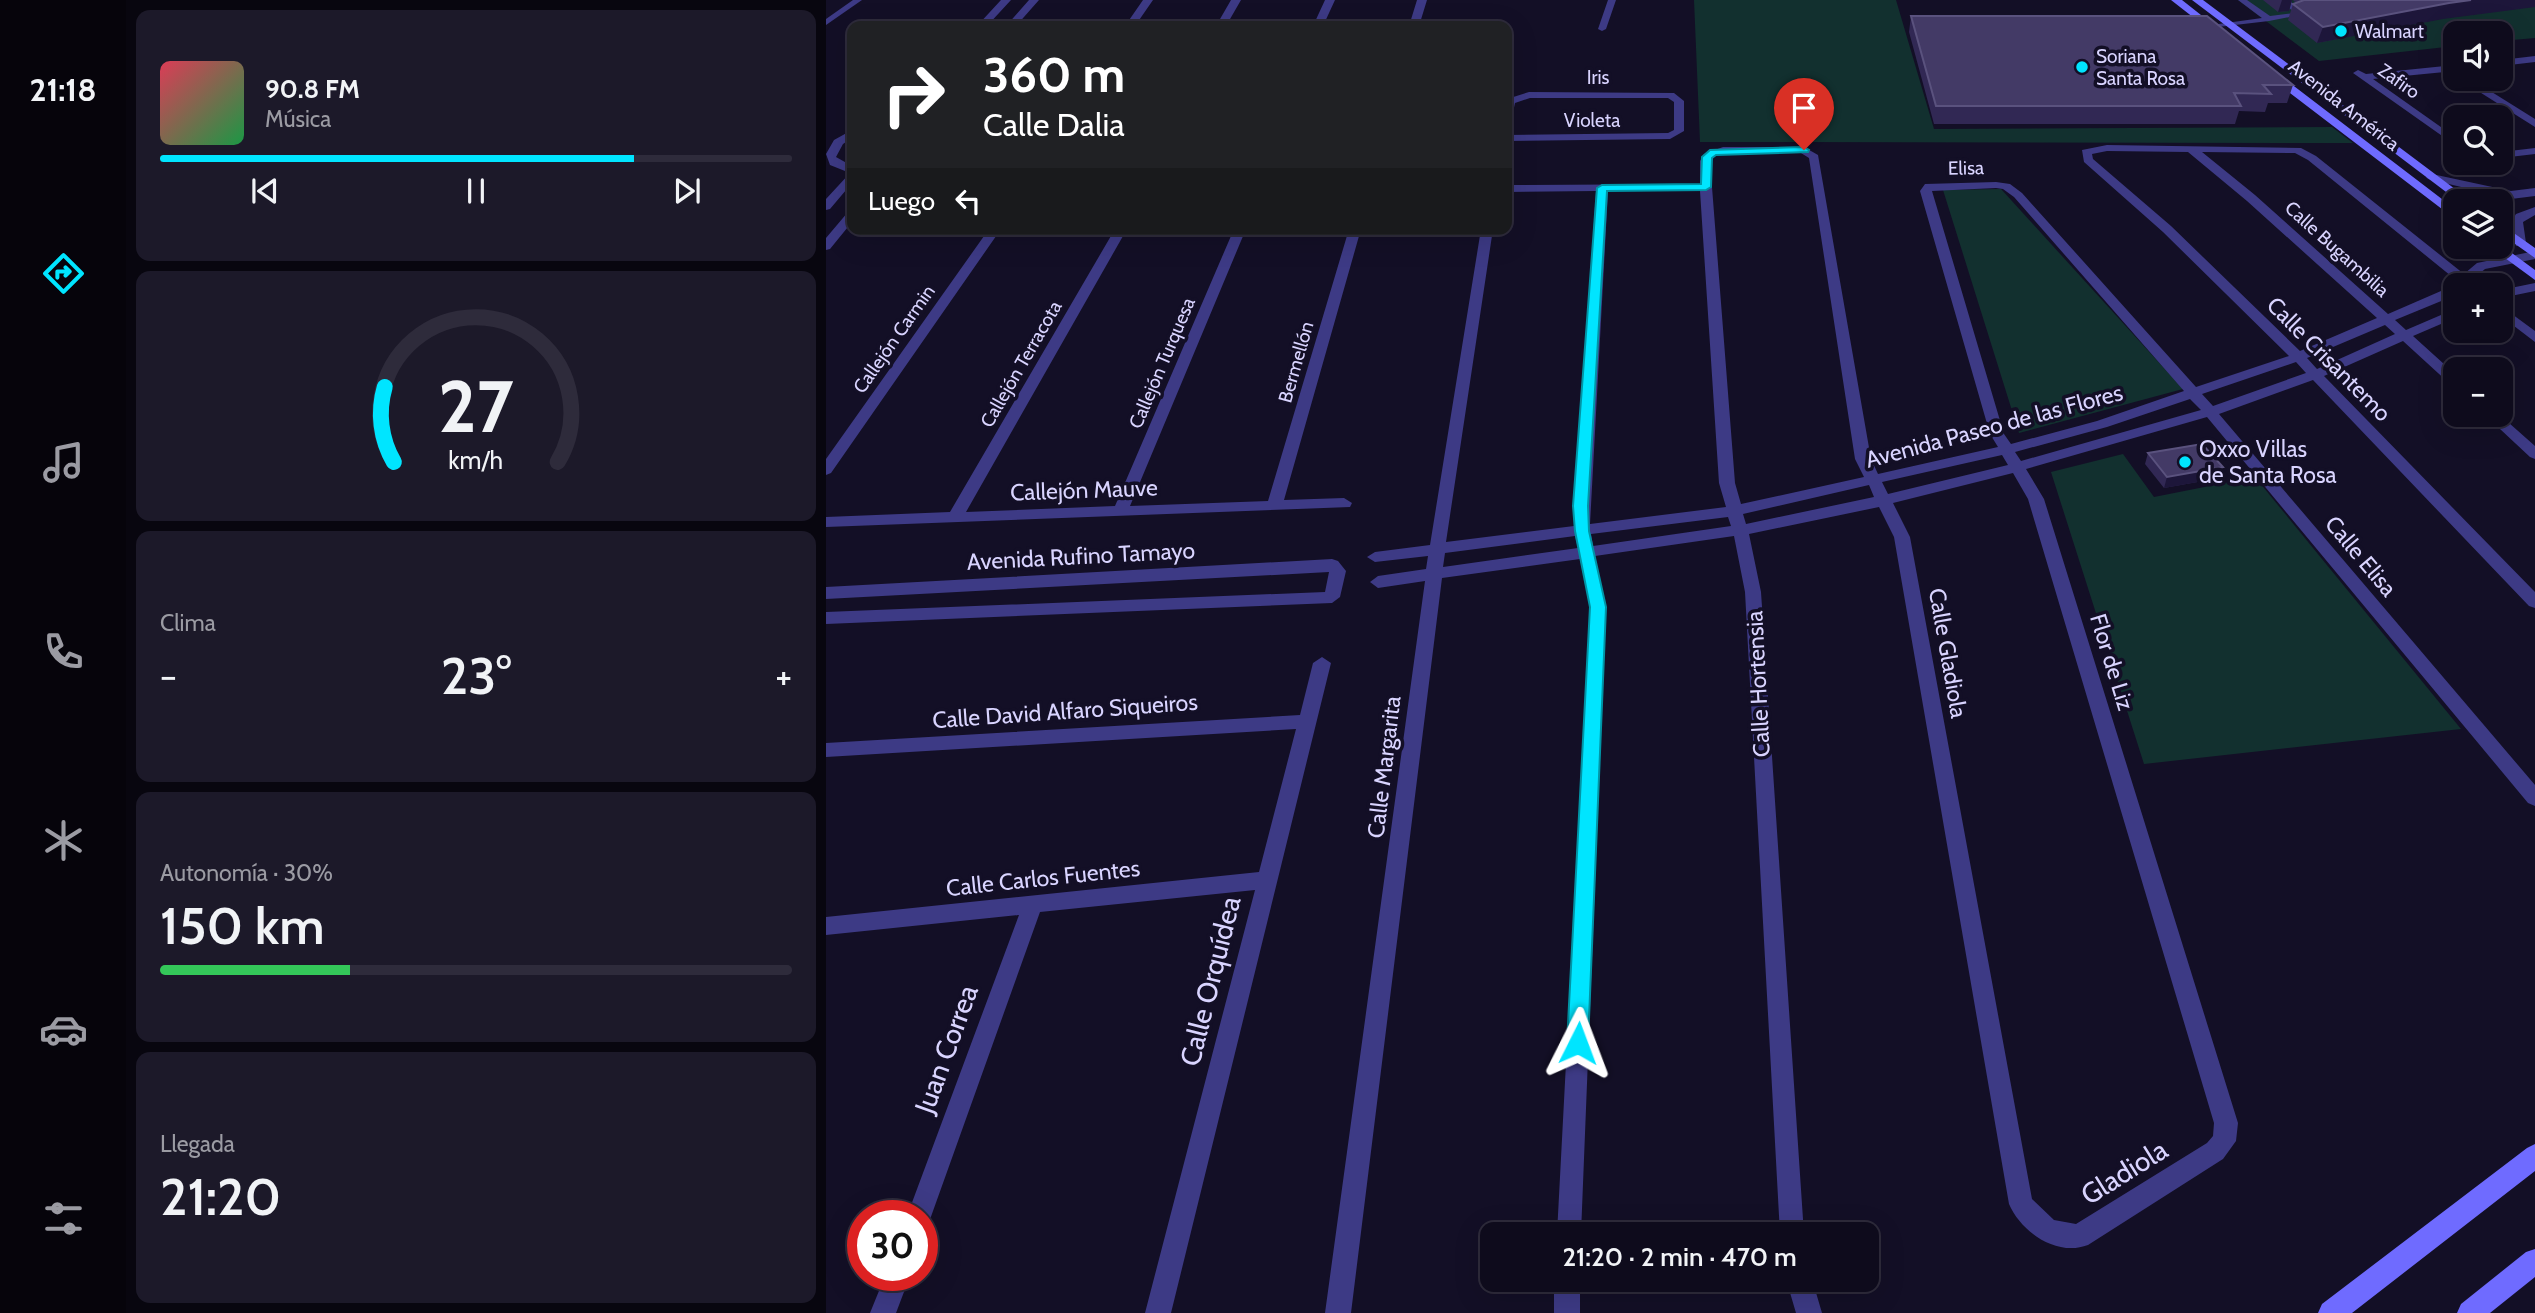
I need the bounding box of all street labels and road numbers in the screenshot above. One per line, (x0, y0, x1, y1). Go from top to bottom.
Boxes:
street label: Avenida América (2284, 55, 2404, 155)
street label: Zafiro (2374, 58, 2424, 104)
street label: Iris (1587, 66, 1609, 89)
street label: Violeta (1564, 109, 1620, 132)
street label: Elisa (1948, 156, 1984, 180)
street label: Calle Bugambilia (2280, 196, 2394, 302)
street label: Callejón Carmin (848, 280, 940, 398)
street label: Calle Crisantemo (2261, 291, 2397, 427)
street label: Callejón Turquesa (1124, 294, 1200, 432)
street label: Callejón Terracota (975, 297, 1067, 431)
street label: Bermellón (1273, 319, 1319, 405)
street label: Avenida Paseo de las Flores (1862, 378, 2126, 474)
street label: Callejón Mauve (1010, 473, 1159, 507)
street label: Calle Elisa (2319, 510, 2403, 602)
street label: Avenida Rufino Tamayo (966, 536, 1196, 576)
street label: Calle Gladiola (1923, 586, 1973, 720)
street label: Calle Hortensia (1740, 610, 1776, 758)
street label: Flor de Liz (2084, 610, 2140, 714)
street label: Calle David Alfaro Siqueiros (931, 688, 1199, 734)
street label: Calle Margarita (1361, 694, 1407, 840)
street label: Calle Carlos Fuentes (945, 854, 1141, 902)
street label: Calle Orquídea (1172, 892, 1248, 1069)
street label: Juan Correa (907, 980, 985, 1119)
street label: Gladiola (2074, 1132, 2174, 1212)

